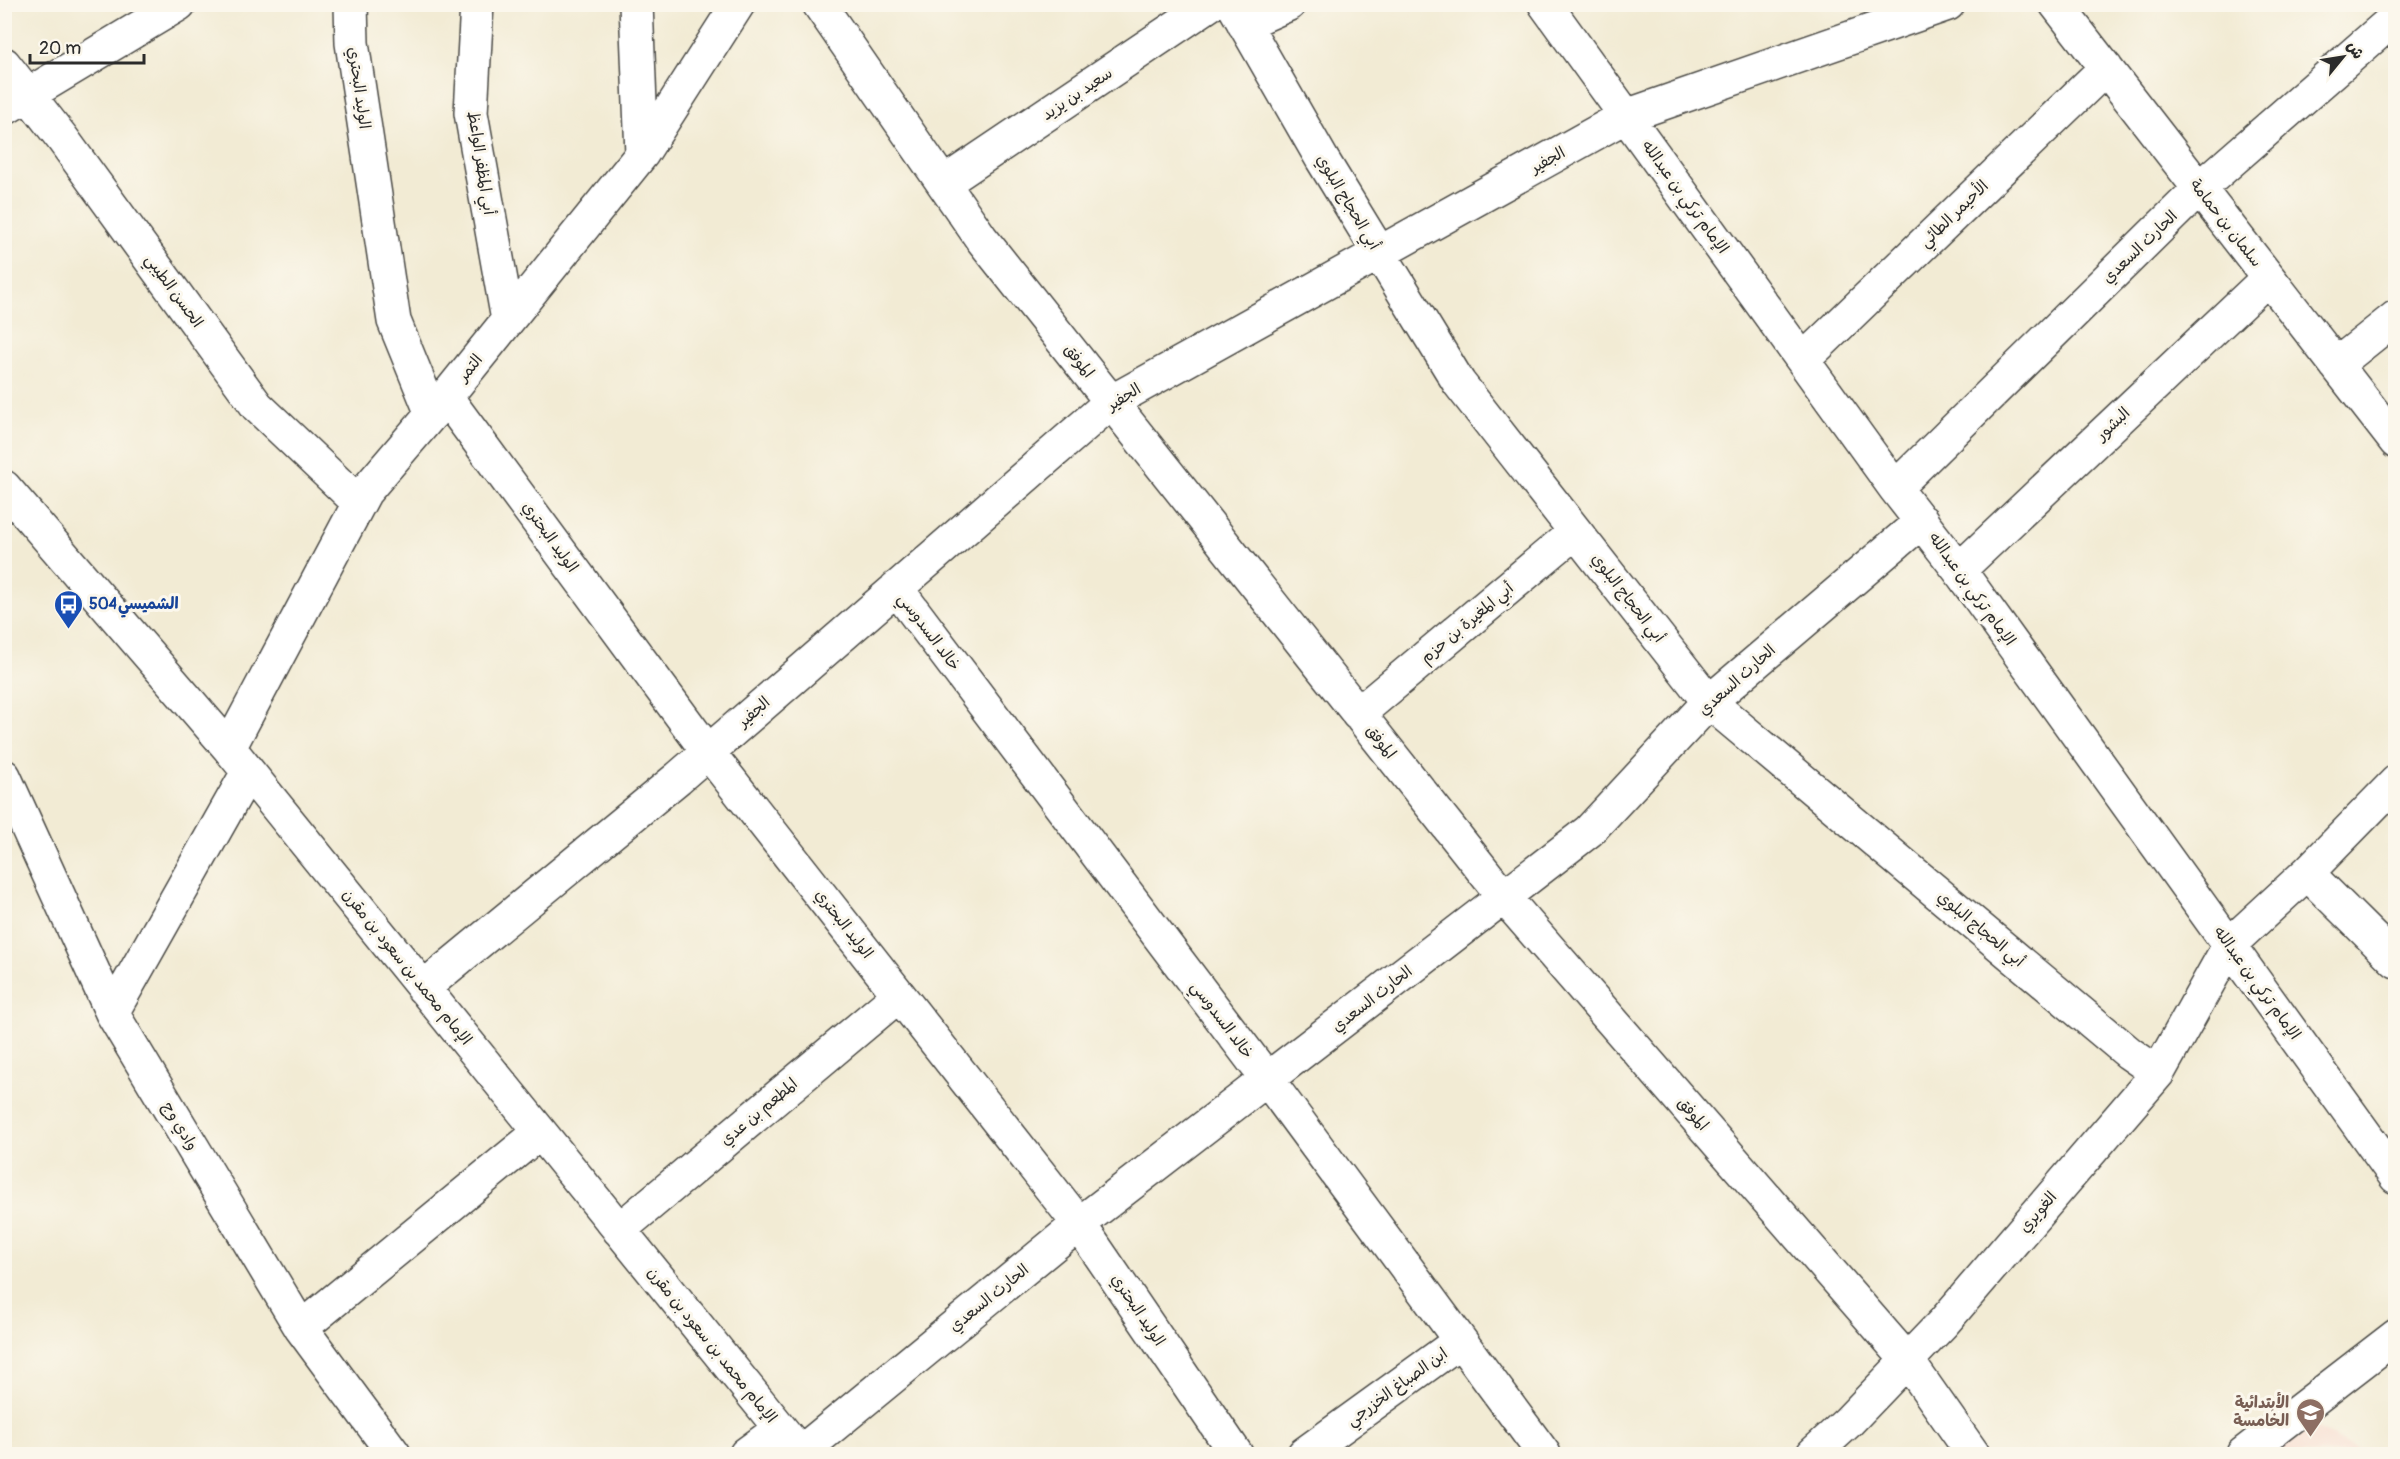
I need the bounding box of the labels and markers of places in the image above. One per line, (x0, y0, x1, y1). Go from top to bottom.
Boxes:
bus stop icon: الشميسي504 (52, 588, 84, 630)
place label: الشميسي504 (89, 594, 179, 618)
place label: الأبتدائية الخامسة (2233, 1391, 2289, 1431)
school or university icon: الأبتدائية الخامسة (2294, 1396, 2326, 1438)

